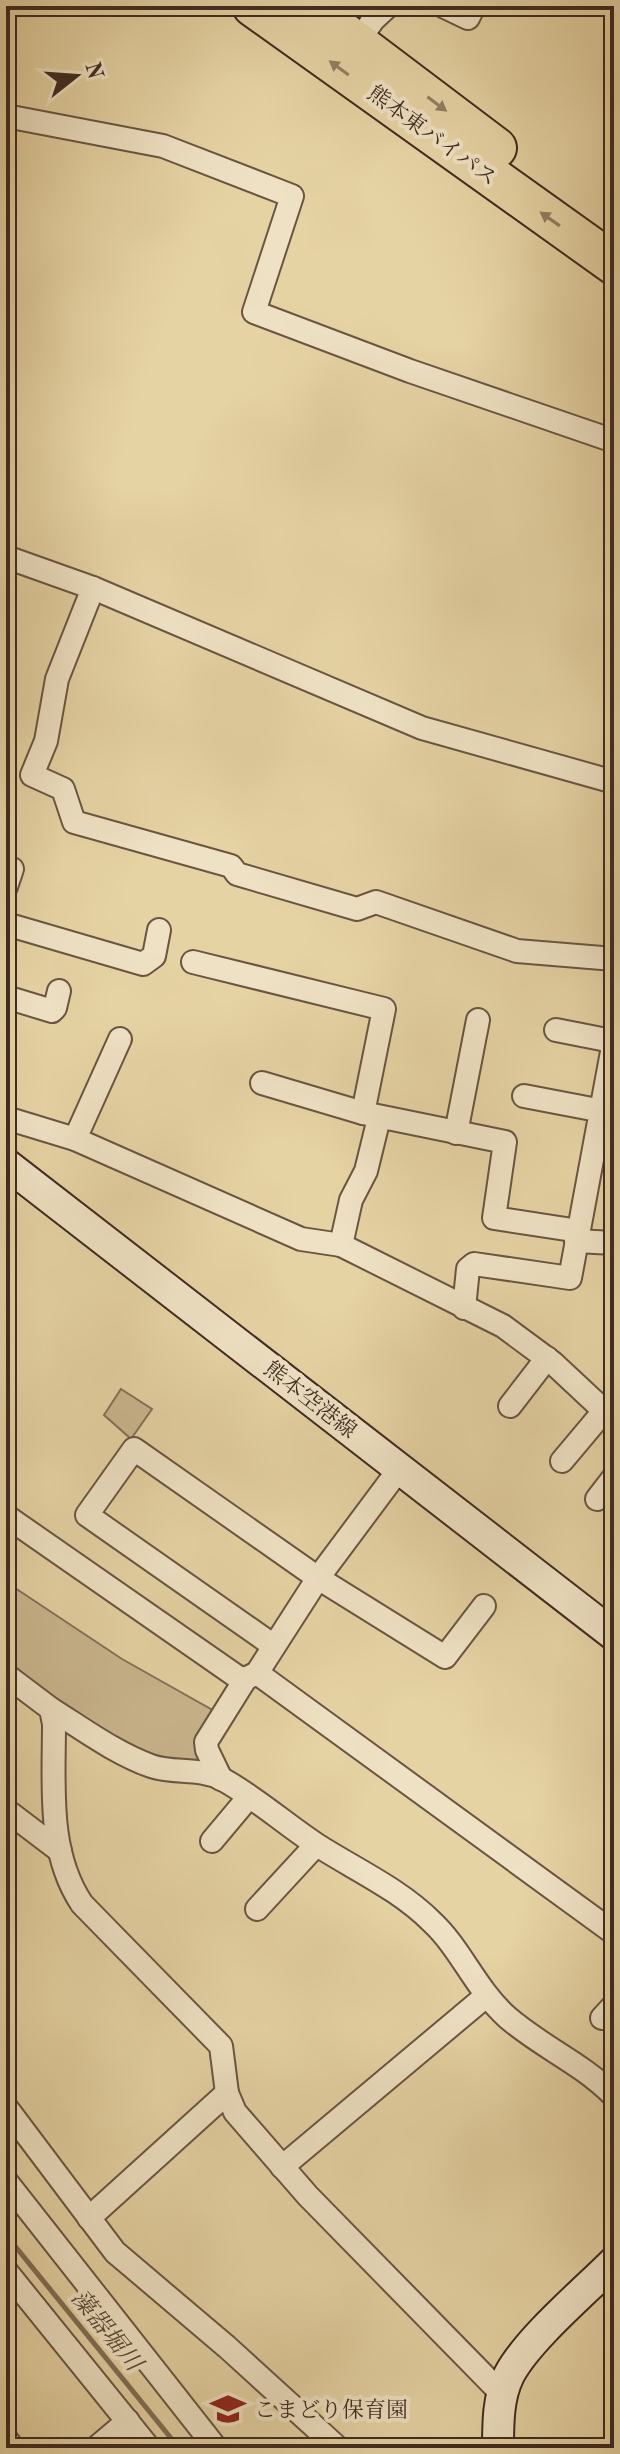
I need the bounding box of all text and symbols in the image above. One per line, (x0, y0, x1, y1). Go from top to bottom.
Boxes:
north arrow (36, 36, 116, 116)
text: N (80, 59, 106, 82)
one-way arrow (328, 61, 349, 76)
street label: 熊本東バイパス (363, 81, 502, 191)
one-way arrow (427, 95, 447, 111)
one-way arrow (540, 212, 561, 227)
street label: 熊本空港線 (260, 1356, 361, 1443)
water label: 藻器堀川 (66, 2285, 149, 2378)
school or university icon: こまどり保育園 (209, 2390, 247, 2428)
place label: こまどり保育園 (254, 2398, 408, 2422)

